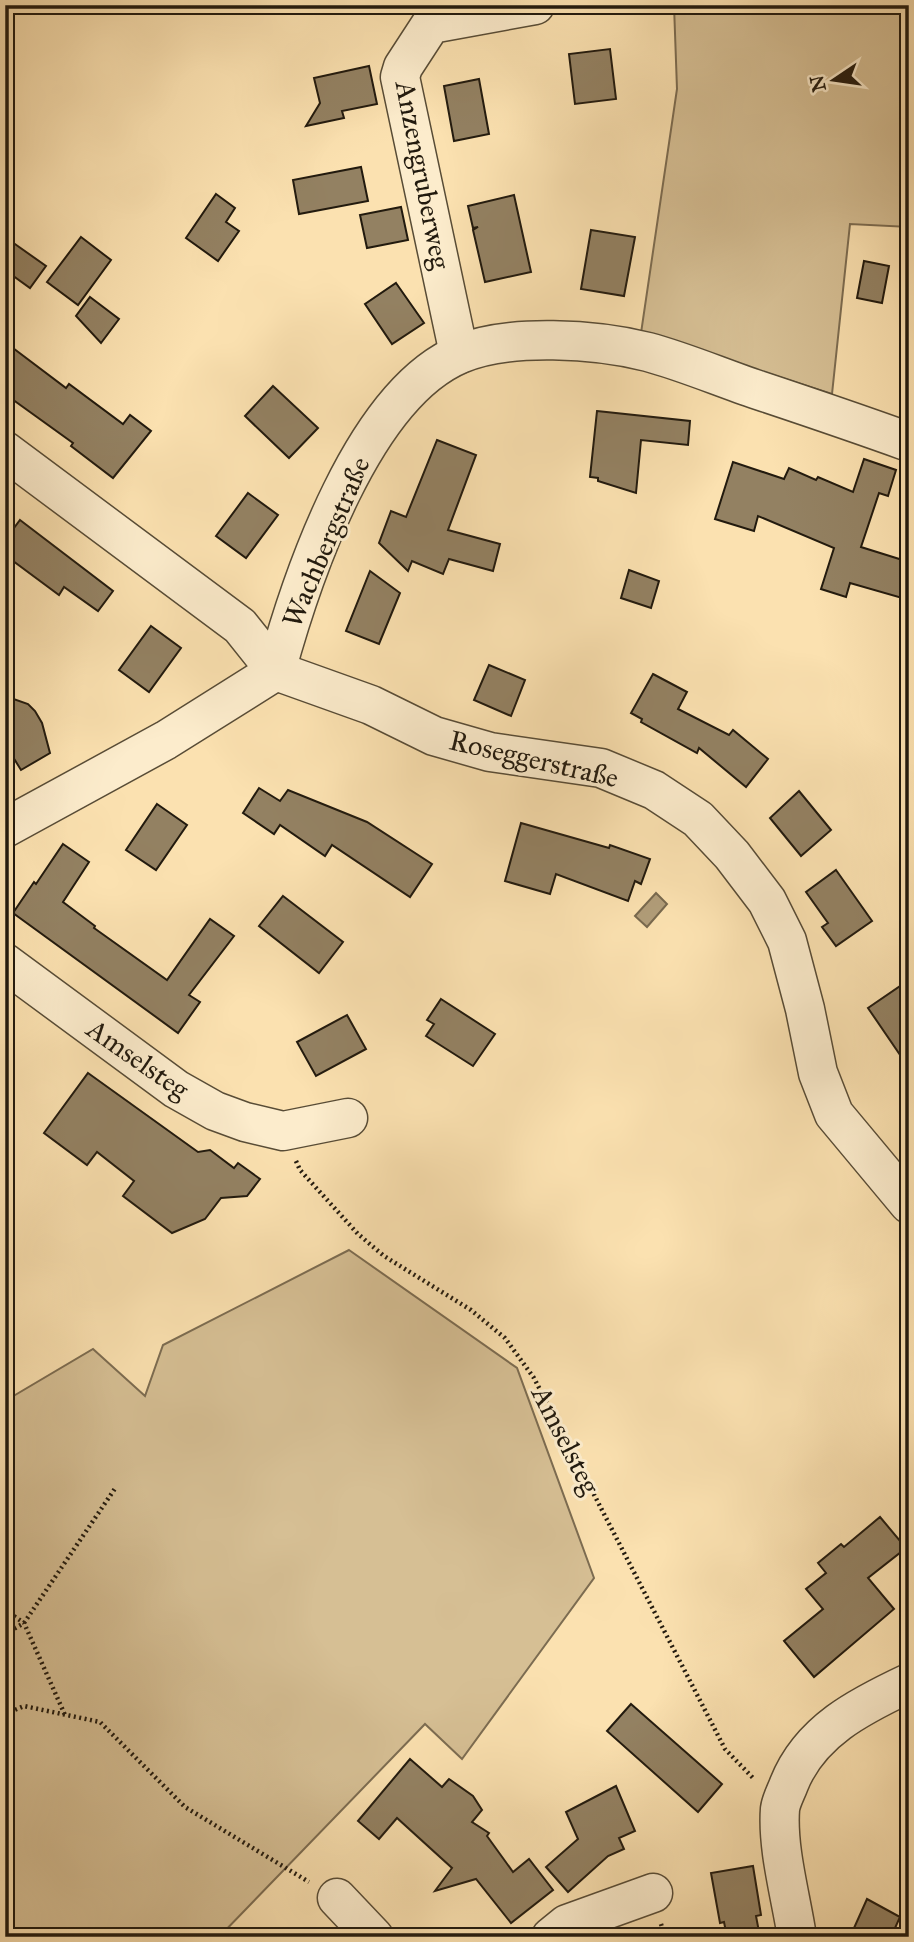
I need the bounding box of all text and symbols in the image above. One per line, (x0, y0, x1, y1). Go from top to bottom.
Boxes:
north arrow (799, 46, 869, 116)
text: N (805, 73, 831, 94)
street label: Anzengruberweg (387, 77, 459, 273)
street label: Wachbergstraße (274, 451, 378, 633)
street label: Roseggerstraße (446, 723, 622, 795)
street label: Amselsteg (79, 1011, 197, 1107)
street label: Amselsteg (523, 1379, 609, 1501)

